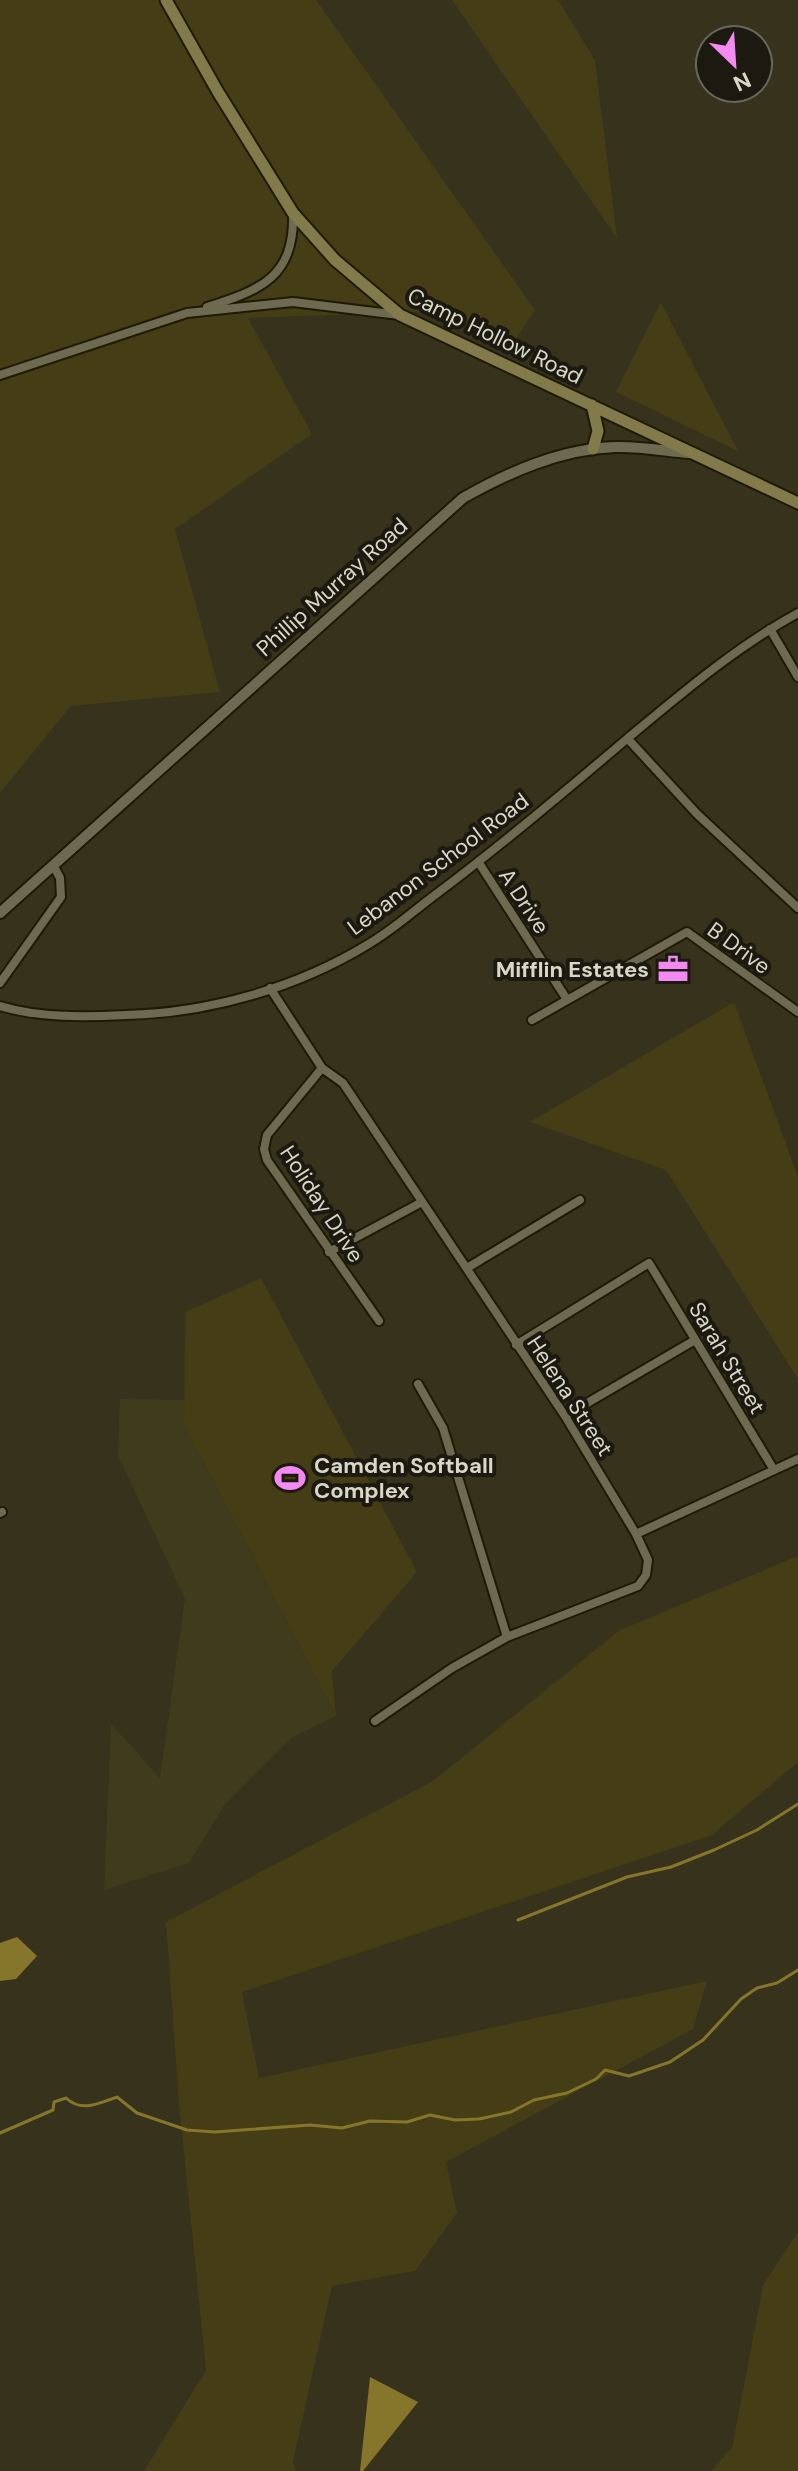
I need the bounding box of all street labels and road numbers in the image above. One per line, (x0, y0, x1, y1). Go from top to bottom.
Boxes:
street label: Camp Hollow Road (403, 281, 587, 391)
street label: Phillip Murray Road (250, 511, 414, 663)
street label: Lebanon School Road (342, 786, 534, 942)
street label: A Drive (492, 863, 556, 939)
street label: B Drive (702, 915, 776, 981)
street label: Holiday Drive (273, 1140, 371, 1268)
street label: Sarah Street (682, 1297, 772, 1419)
street label: Helena Street (520, 1330, 620, 1462)

